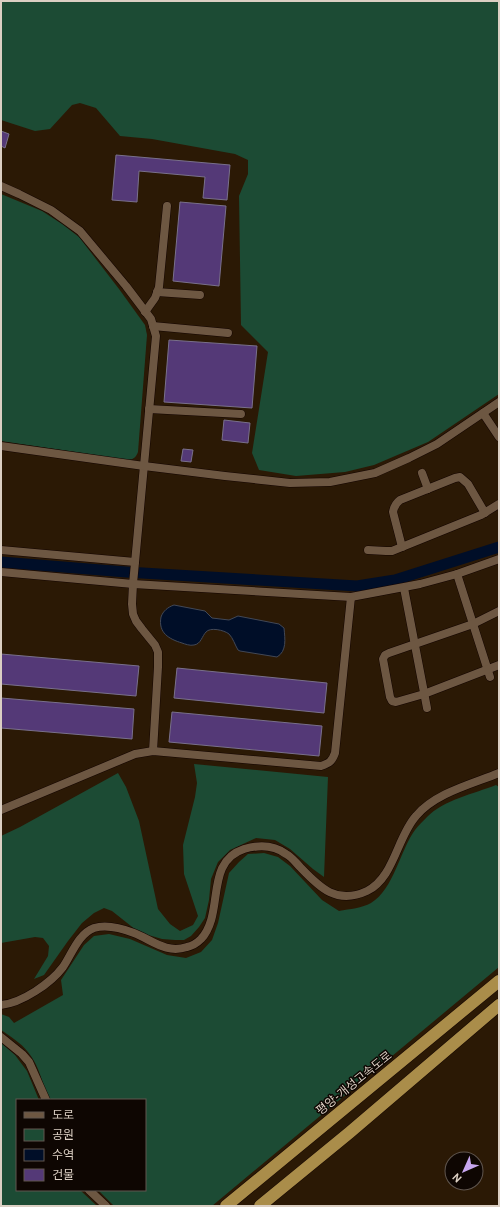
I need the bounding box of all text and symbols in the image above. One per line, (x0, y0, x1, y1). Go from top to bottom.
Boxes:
street label: 평양-개성고속도로 (313, 1048, 396, 1119)
legend (16, 1099, 146, 1191)
text: 도로 (52, 1108, 74, 1124)
text: 공원 (52, 1128, 74, 1144)
text: 수역 (52, 1148, 74, 1164)
north arrow (444, 1151, 484, 1191)
text: 건물 (52, 1168, 74, 1184)
text: N (450, 1170, 465, 1185)

